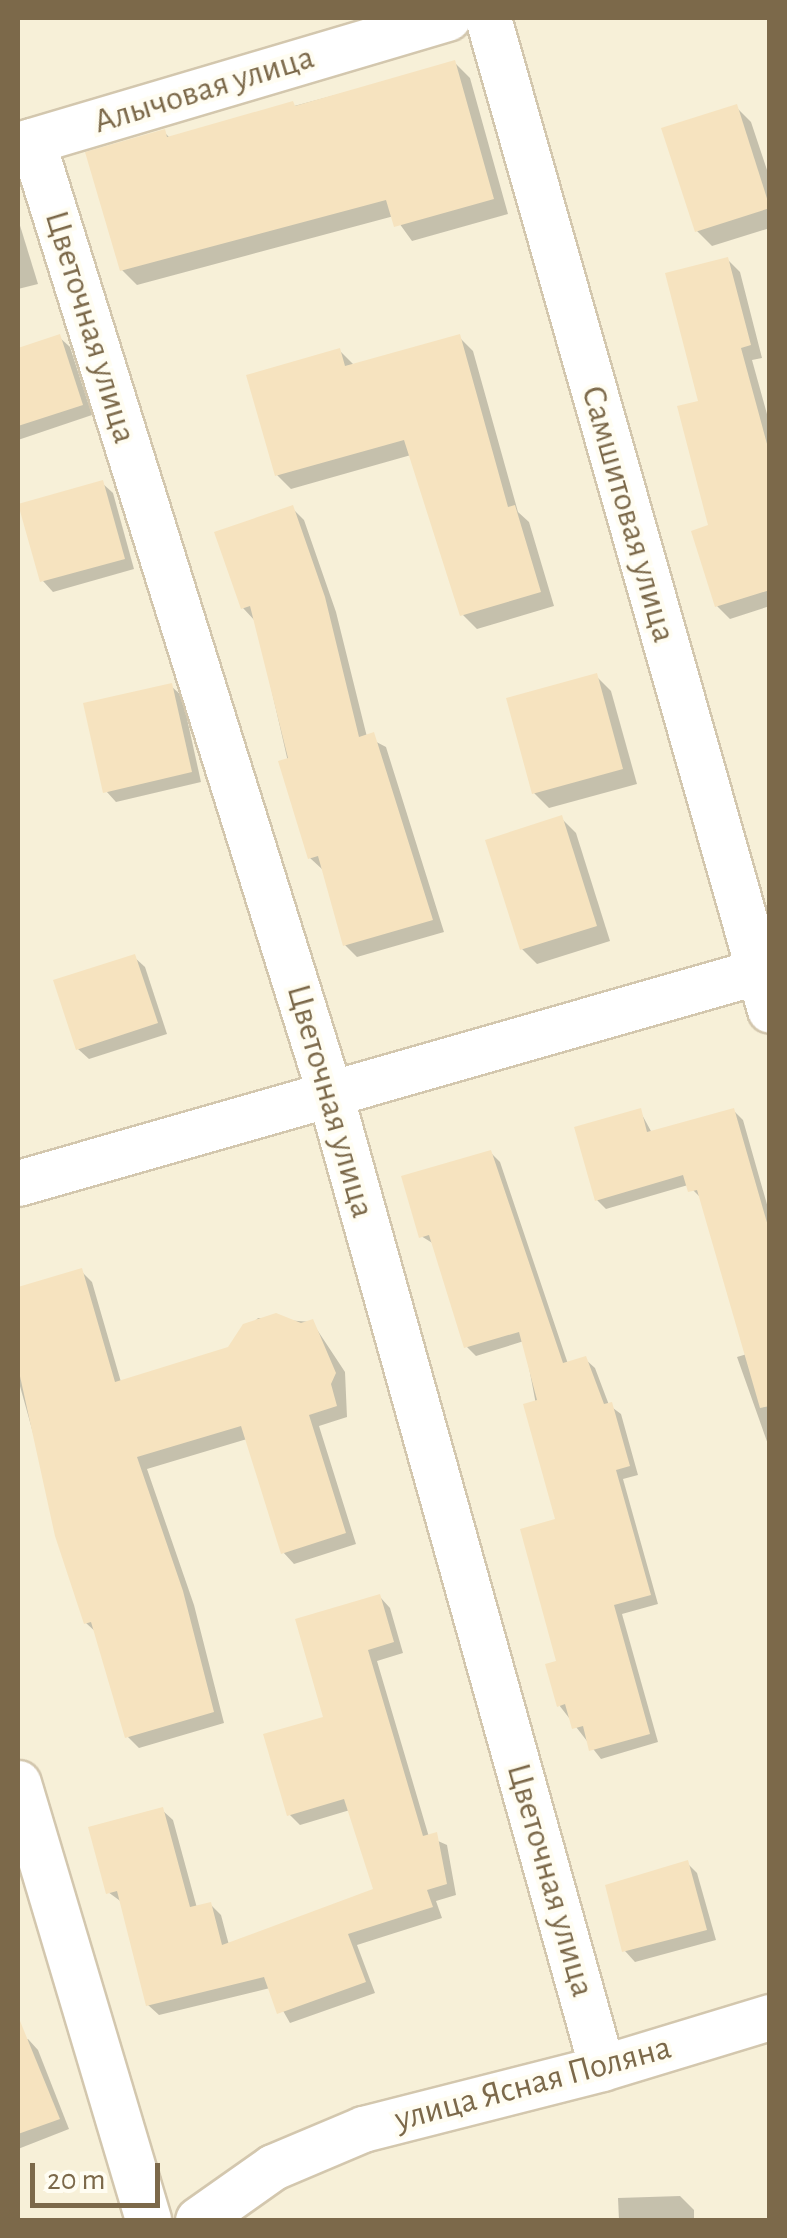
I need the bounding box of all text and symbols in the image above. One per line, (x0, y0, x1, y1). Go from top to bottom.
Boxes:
street label: Алычовая улица (89, 37, 319, 143)
street label: Цветочная улица (35, 206, 145, 448)
street label: Самшитовая улица (571, 381, 685, 647)
street label: Цветочная улица (277, 979, 383, 1223)
street label: Цветочная улица (497, 1758, 603, 2002)
street label: улица Ясная Поляна (390, 2027, 676, 2141)
scale bar (35, 2143, 165, 2205)
text: 20 m (47, 2165, 105, 2195)

